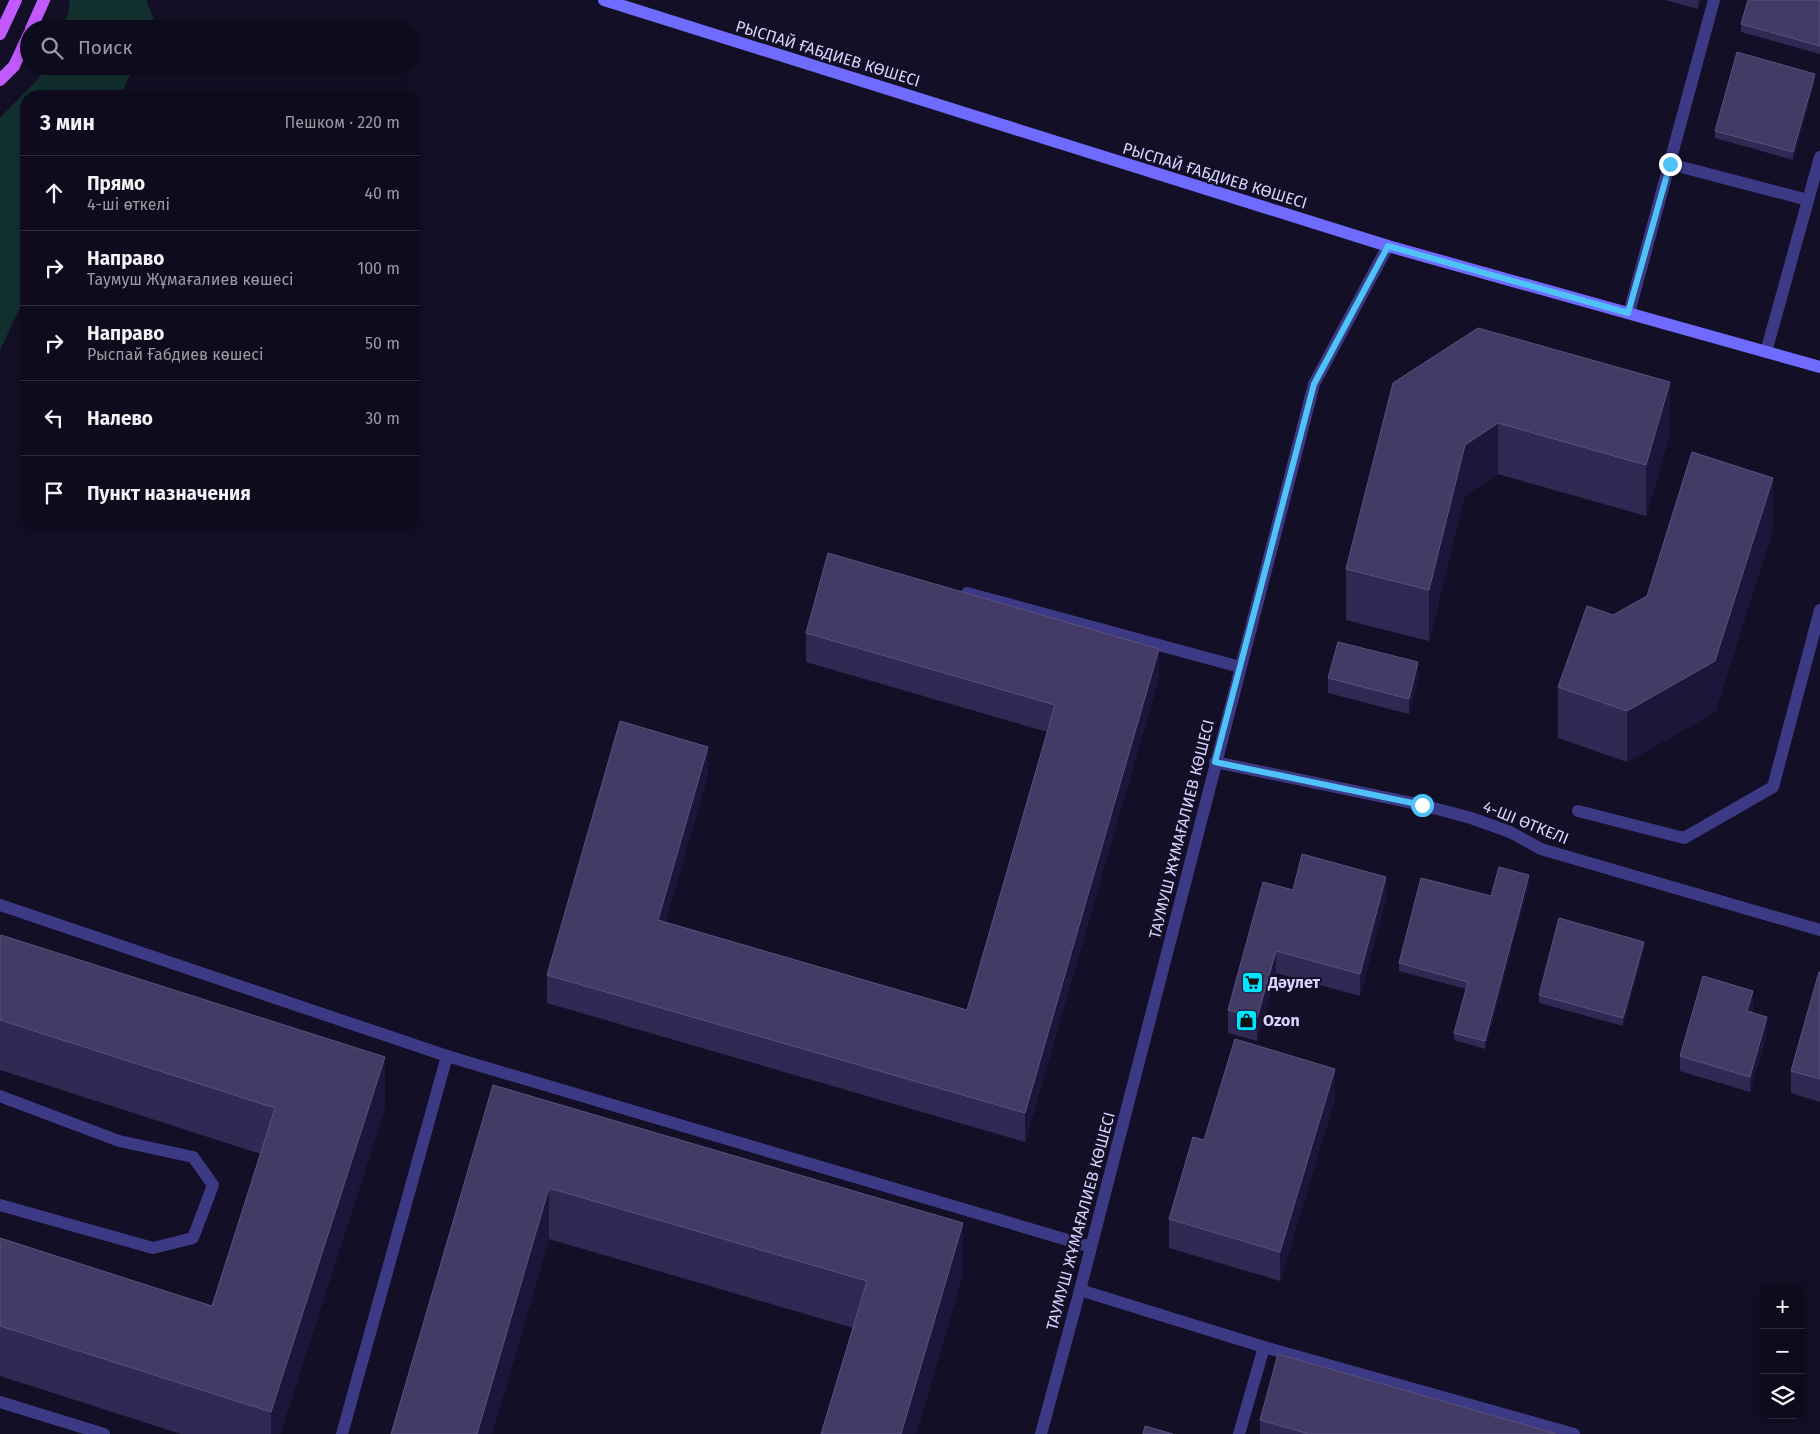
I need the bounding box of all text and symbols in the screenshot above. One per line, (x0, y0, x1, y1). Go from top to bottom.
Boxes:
street label: РЫСПАЙ ҒАБДИЕВ КӨШЕСІ (733, 16, 922, 91)
search box (20, 20, 420, 75)
icon: search (38, 34, 66, 62)
text: Поиск (78, 36, 132, 59)
text: 3 мин (40, 110, 95, 136)
text: Пешком · 220 m (284, 113, 400, 132)
street label: РЫСПАЙ ҒАБДИЕВ КӨШЕСІ (1120, 138, 1309, 213)
route end (1659, 153, 1682, 176)
text: Прямо (87, 172, 145, 195)
icon: ahead (40, 179, 68, 207)
text: 40 m (365, 184, 400, 203)
text: 4-ші өткелі (87, 195, 170, 214)
text: Направо (87, 247, 164, 270)
icon: right (40, 254, 68, 282)
text: 100 m (357, 259, 400, 278)
text: Таумуш Жұмағалиев көшесі (87, 270, 294, 289)
text: Направо (87, 322, 164, 345)
icon: right (40, 329, 68, 357)
text: 50 m (365, 334, 400, 353)
text: Рыспай Ғабдиев көшесі (87, 345, 263, 364)
icon: left (40, 404, 68, 432)
text: Налево (87, 407, 153, 430)
text: 30 m (365, 409, 400, 428)
icon: arrive (40, 479, 68, 507)
text: Пункт назначения (87, 482, 251, 505)
street label: ТАУМУШ ЖҰМАҒАЛИЕВ КӨШЕСІ (1145, 718, 1218, 941)
route start (1411, 794, 1434, 817)
street label: 4-ШІ ӨТКЕЛІ (1480, 797, 1571, 848)
supermarket icon: Дәулет (1240, 970, 1264, 994)
place label: Дәулет (1267, 973, 1320, 992)
shop icon: Ozon (1235, 1008, 1259, 1032)
place label: Ozon (1263, 1011, 1300, 1030)
street label: ТАУМУШ ЖҰМАҒАЛИЕВ КӨШЕСІ (1042, 1110, 1119, 1332)
map controls (1760, 1284, 1805, 1419)
button: + (1760, 1284, 1805, 1329)
button: − (1760, 1329, 1805, 1374)
button: layers (1760, 1374, 1805, 1419)

